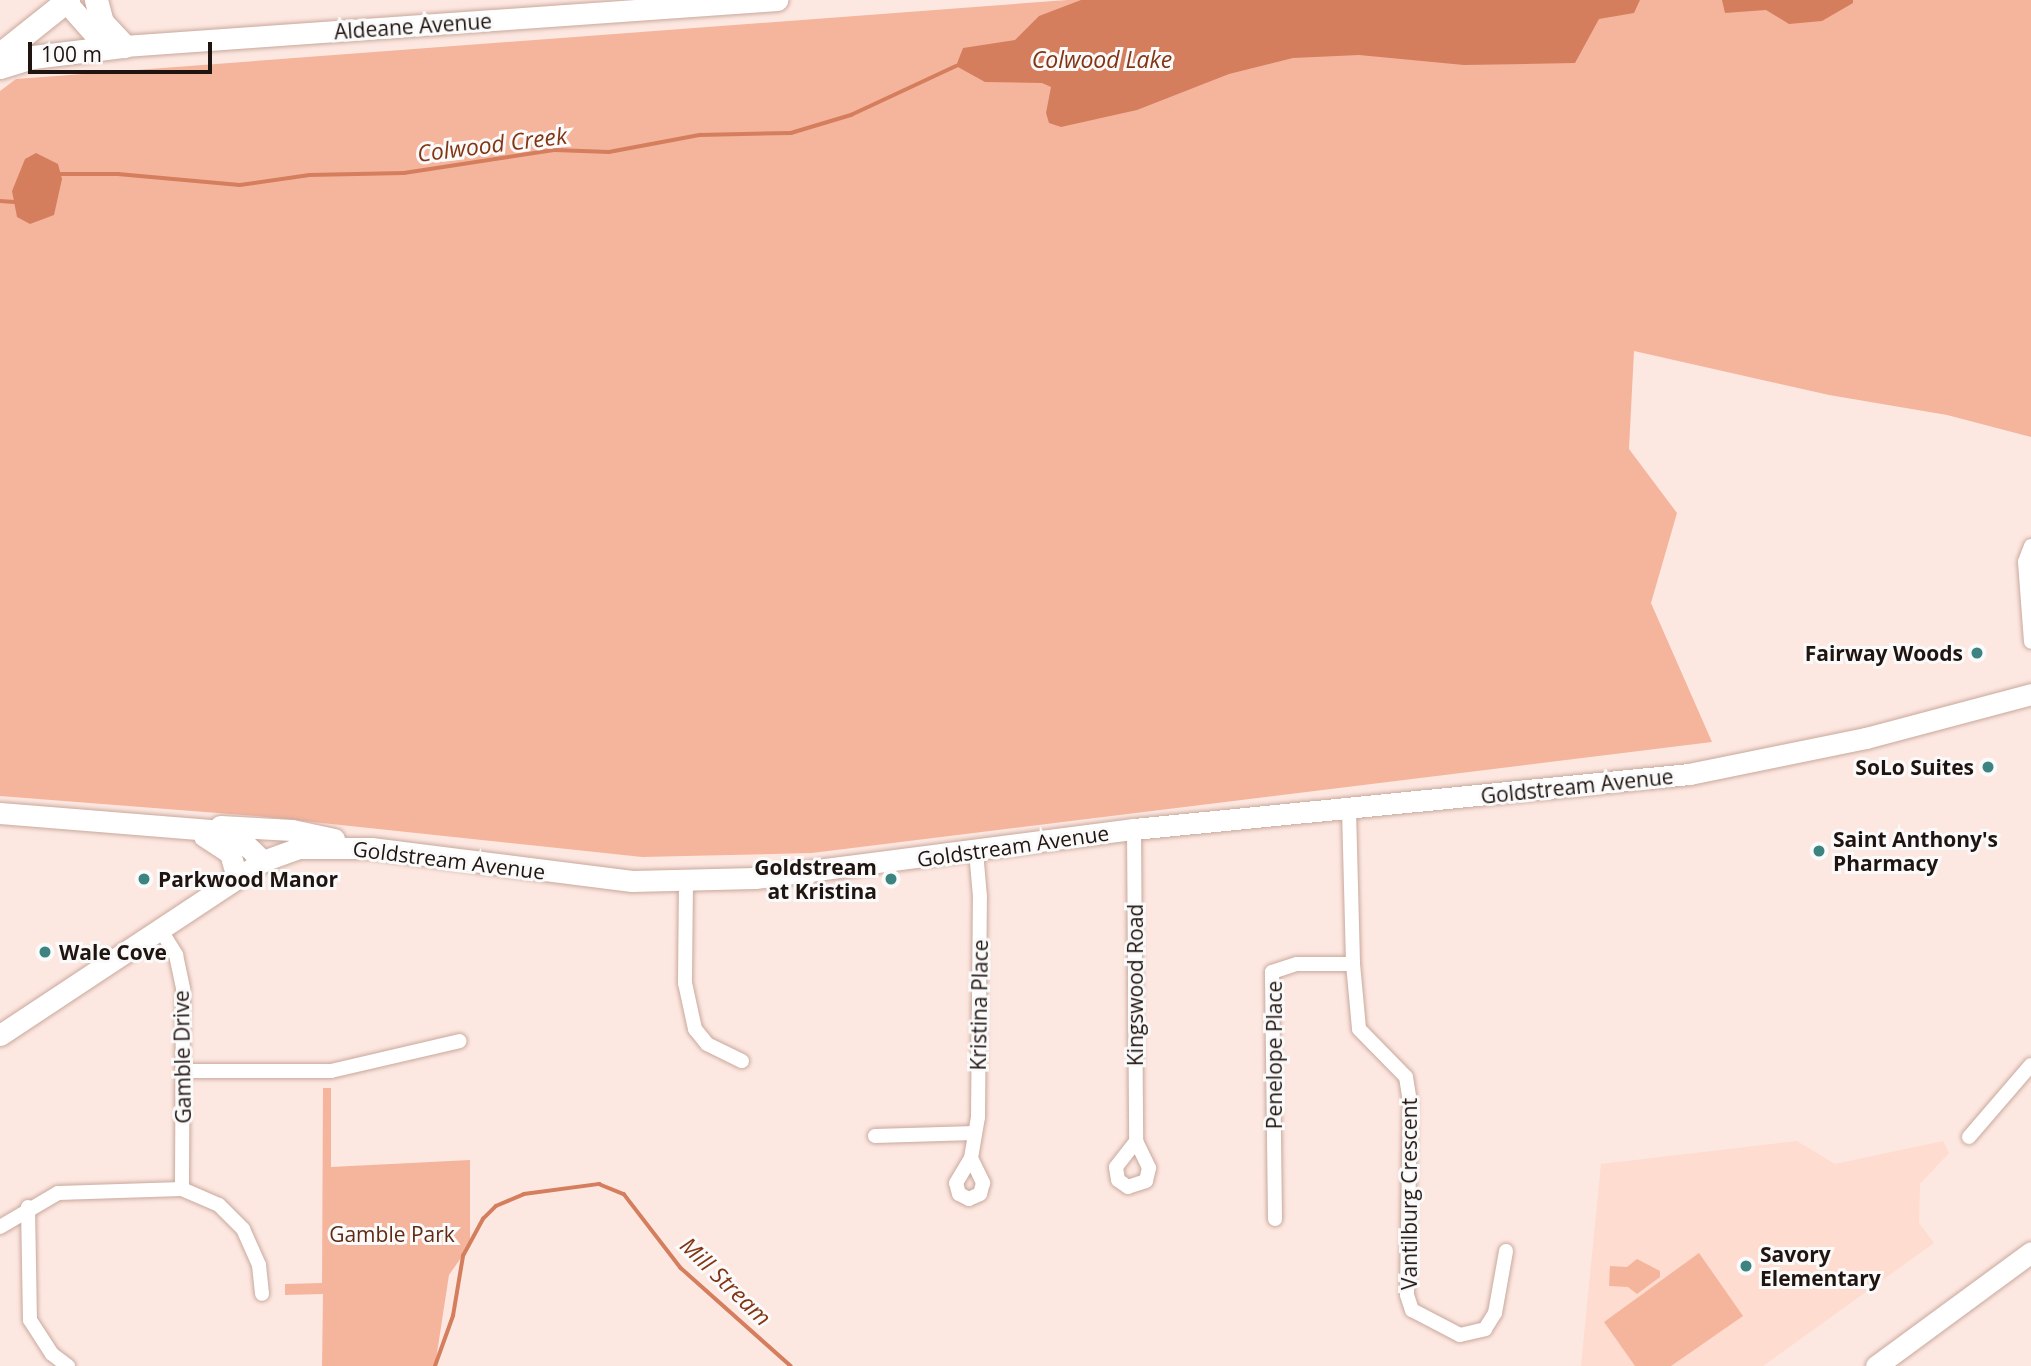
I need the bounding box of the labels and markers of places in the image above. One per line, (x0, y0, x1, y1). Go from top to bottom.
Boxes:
place label: Fairway Woods (1805, 640, 1963, 666)
marker: Fairway Woods (1969, 645, 1985, 661)
place label: SoLo Suites (1855, 754, 1974, 780)
marker: SoLo Suites (1980, 759, 1996, 775)
place label: Saint Anthony's Pharmacy (1833, 826, 1998, 876)
marker: Saint Anthony's Pharmacy (1811, 843, 1827, 859)
place label: Goldstream at Kristina (754, 854, 877, 904)
place label: Parkwood Manor (158, 866, 338, 892)
marker: Parkwood Manor (136, 871, 152, 887)
marker: Goldstream at Kristina (883, 871, 899, 887)
place label: Wale Cove (59, 939, 167, 965)
marker: Wale Cove (37, 944, 53, 960)
place label: Savory Elementary (1760, 1241, 1881, 1291)
marker: Savory Elementary (1738, 1258, 1754, 1274)

